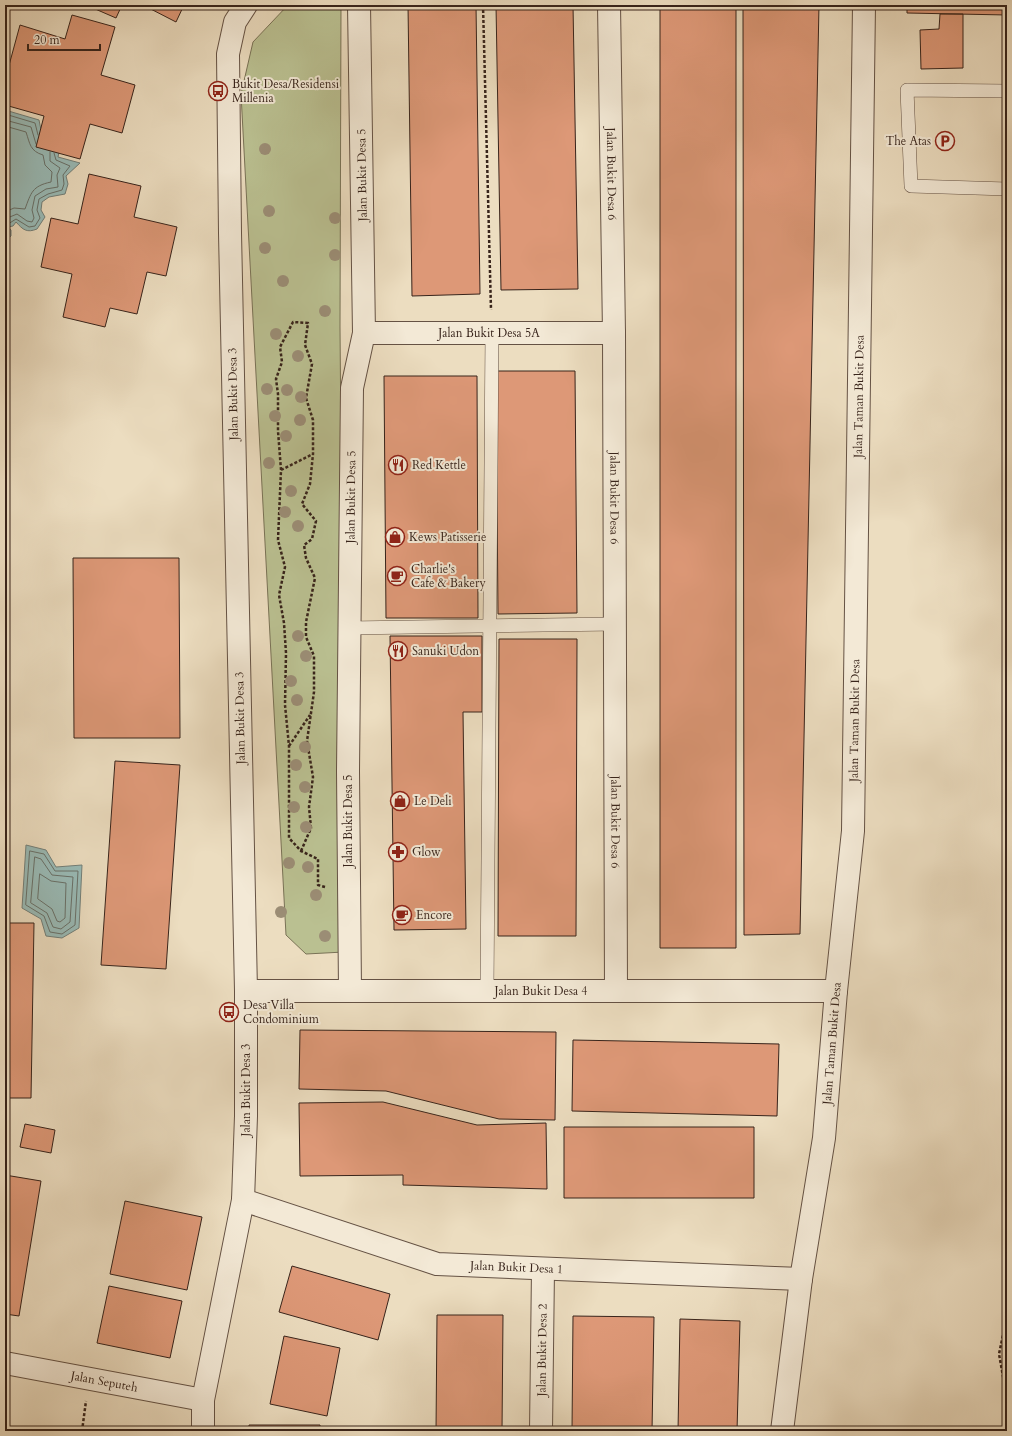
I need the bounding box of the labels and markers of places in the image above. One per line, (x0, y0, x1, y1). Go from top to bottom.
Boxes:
place label: Bukit Desa/Residensi Millenia (232, 76, 340, 106)
bus stop icon: Bukit Desa/Residensi Millenia (207, 80, 229, 102)
parking icon: The Atas (934, 130, 956, 152)
place label: The Atas (885, 133, 931, 149)
restaurant icon: Red Kettle (387, 454, 409, 476)
place label: Red Kettle (412, 457, 466, 473)
shop icon: Kews Patisserie (384, 526, 406, 548)
place label: Kews Patisserie (409, 529, 486, 545)
place label: Charlie's Cafe & Bakery (411, 561, 486, 591)
cafe icon: Charlie's Cafe & Bakery (386, 565, 408, 587)
restaurant icon: Sanuki Udon (387, 640, 409, 662)
place label: Sanuki Udon (412, 643, 479, 659)
shop icon: Le Deli (389, 790, 411, 812)
place label: Le Deli (414, 793, 452, 809)
pharmacy icon: Glow (387, 841, 409, 863)
place label: Glow (412, 844, 441, 860)
cafe icon: Encore (391, 904, 413, 926)
place label: Encore (416, 907, 452, 923)
place label: Desa Villa Condominium (243, 997, 320, 1027)
bus stop icon: Desa Villa Condominium (218, 1001, 240, 1023)

